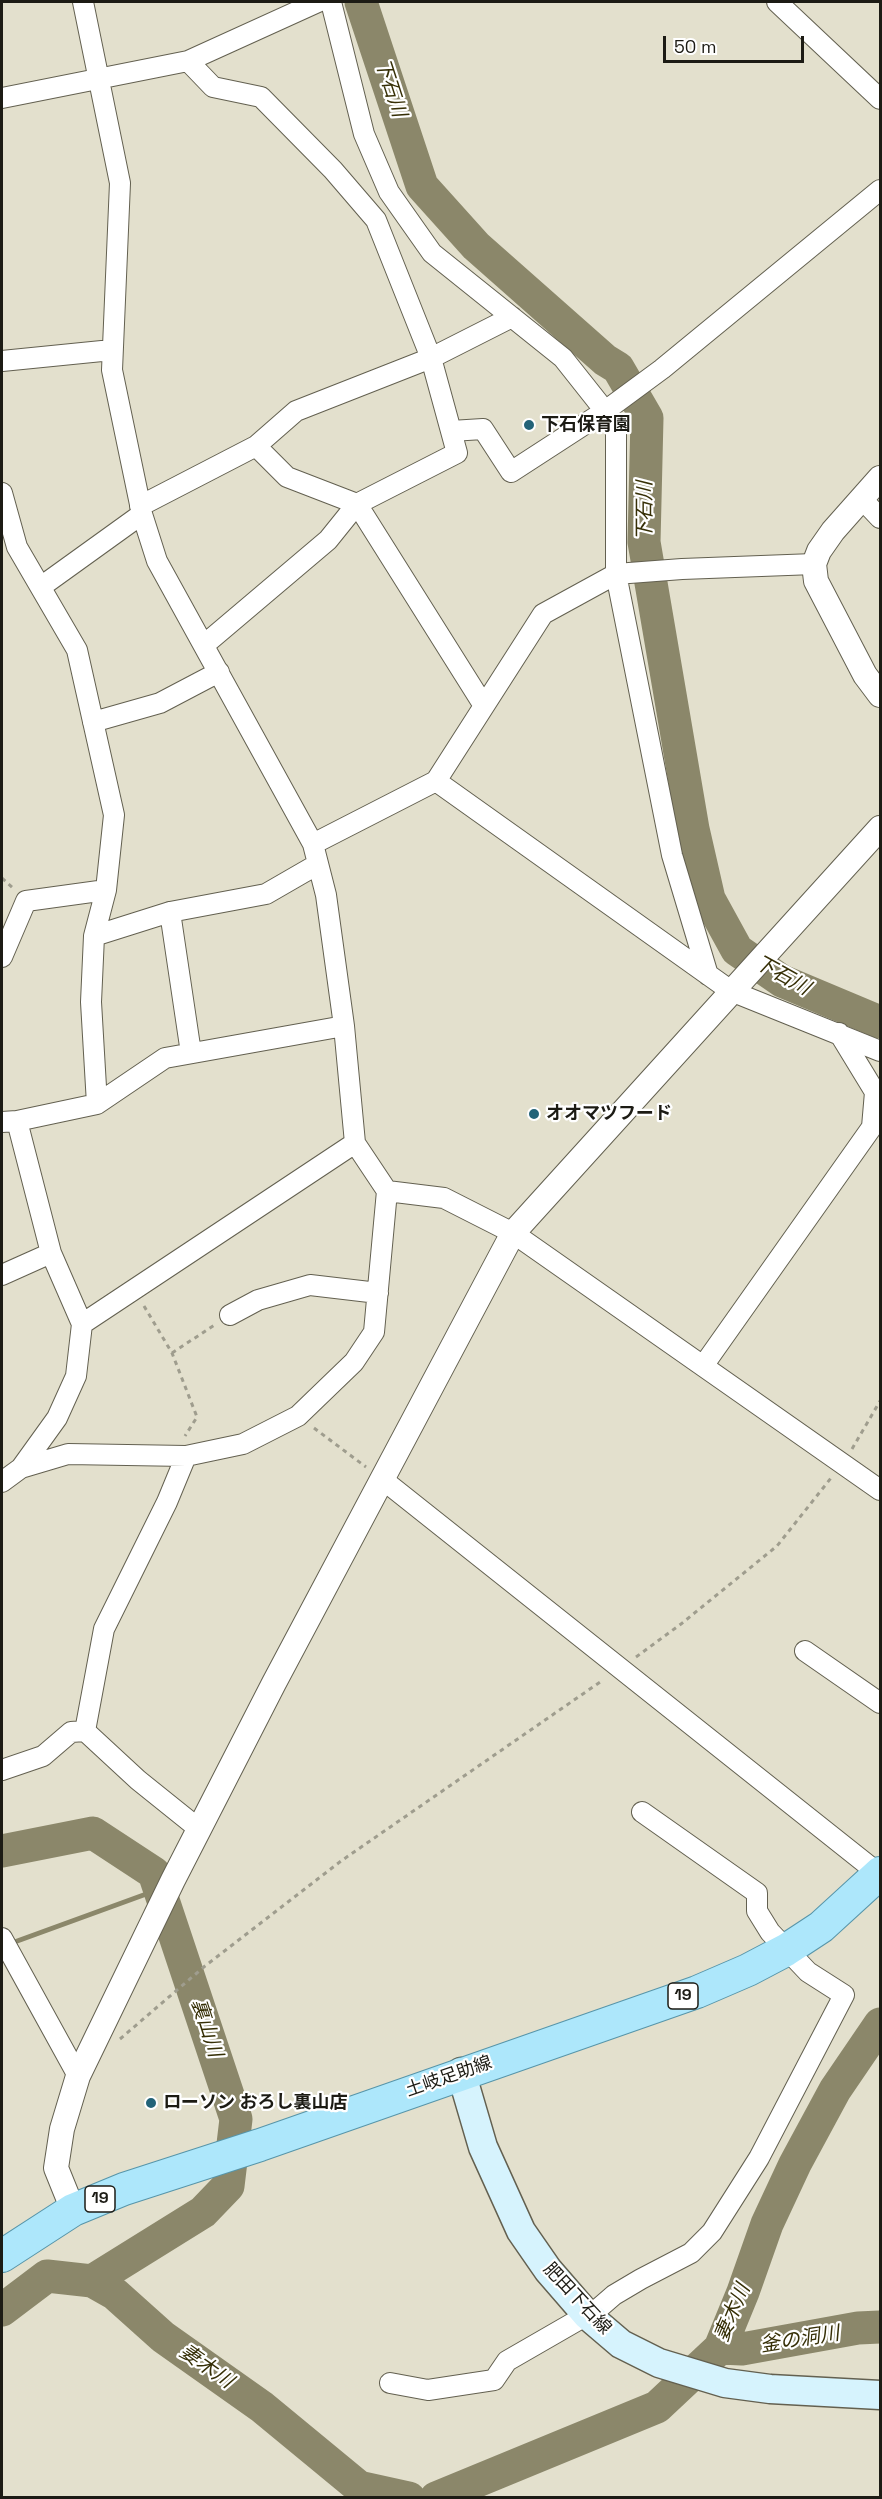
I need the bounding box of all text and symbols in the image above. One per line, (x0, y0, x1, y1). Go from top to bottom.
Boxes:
scale bar (666, 24, 807, 62)
text: 50 m (674, 35, 716, 58)
water label: 下石川 (369, 56, 411, 120)
place label: 下石保育園 (541, 414, 631, 436)
marker: 下石保育園 (522, 418, 536, 432)
water label: 下石川 (634, 481, 658, 541)
water label: 下石川 (750, 951, 814, 1001)
place label: オオマツフード (546, 1103, 672, 1125)
marker: オオマツフード (527, 1107, 541, 1121)
road number: 19 (668, 1983, 698, 2009)
water label: 裏山川 (185, 1996, 227, 2060)
street label: 土岐足助線 (403, 2052, 495, 2102)
place label: ローソン おろし裏山店 (163, 2092, 348, 2114)
marker: ローソン おろし裏山店 (144, 2096, 158, 2110)
road number: 19 (85, 2186, 115, 2212)
street label: 肥田下石線 (538, 2259, 616, 2339)
water label: 妻木川 (710, 2281, 756, 2345)
water label: 釜の洞川 (759, 2322, 841, 2358)
water label: 妻木川 (175, 2340, 237, 2394)

